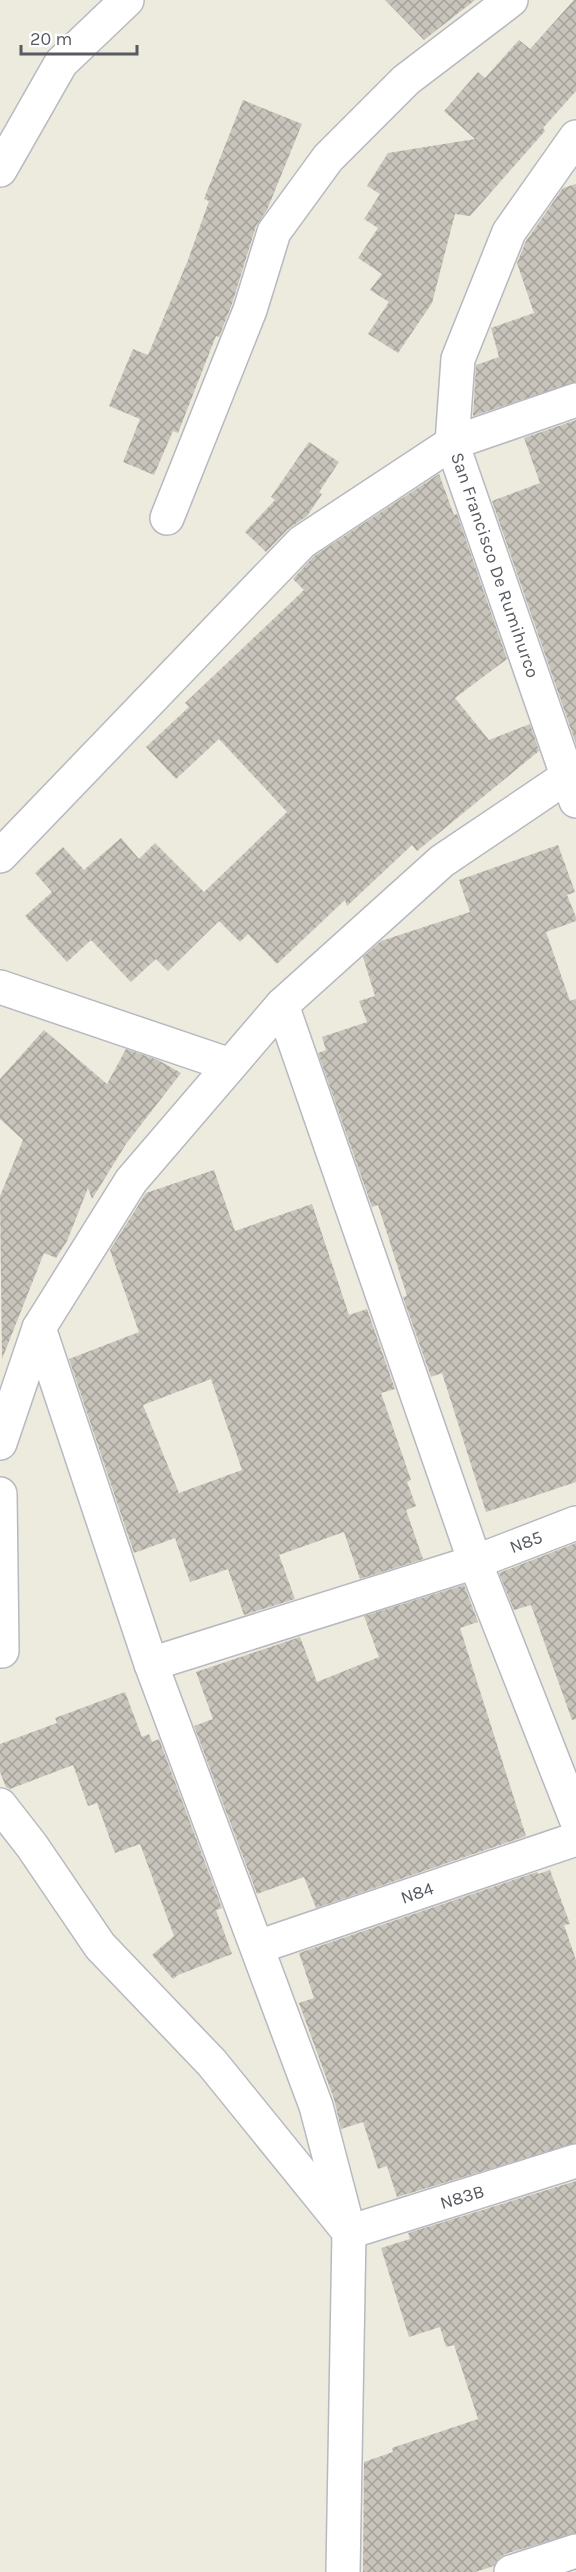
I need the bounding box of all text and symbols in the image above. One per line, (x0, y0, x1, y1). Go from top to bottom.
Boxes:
scale bar (21, 18, 136, 56)
text: 20 m (30, 28, 72, 50)
street label: San Francisco De Rumihurco (446, 449, 544, 681)
street label: N85 (506, 1526, 546, 1558)
street label: N84 (398, 1877, 436, 1909)
street label: N83B (437, 2180, 487, 2214)

